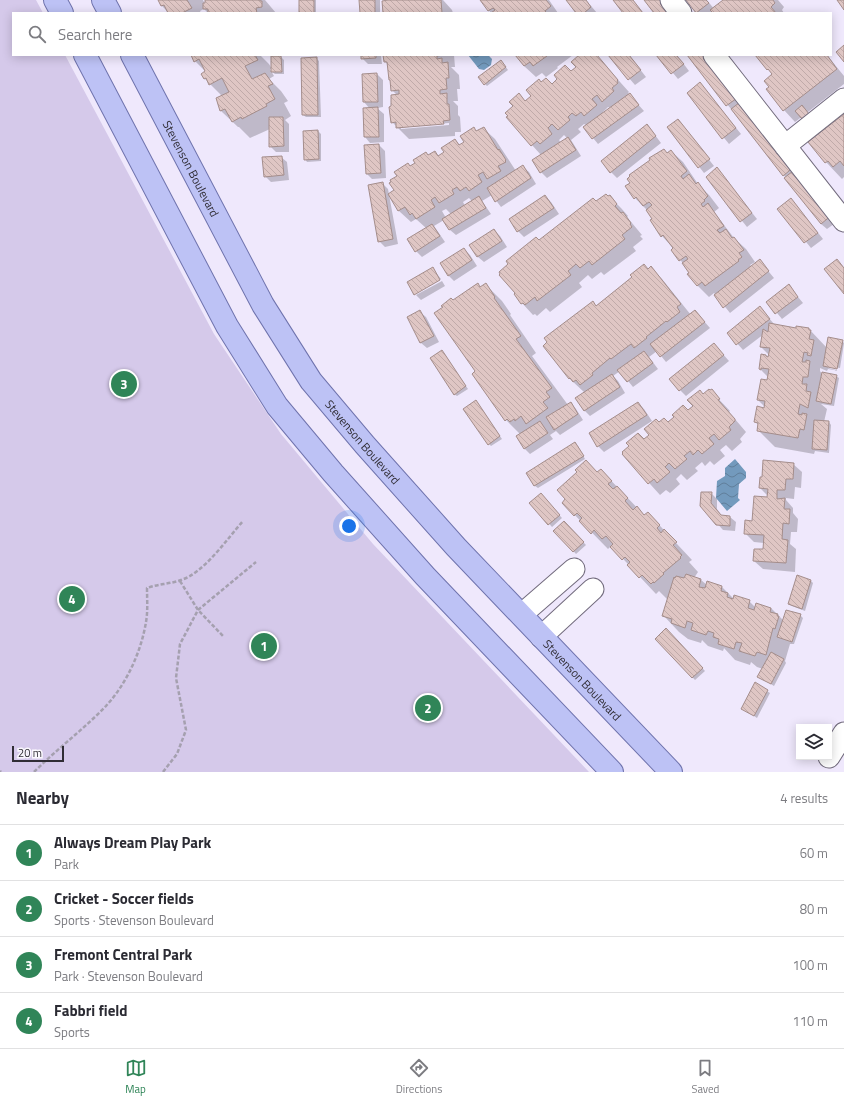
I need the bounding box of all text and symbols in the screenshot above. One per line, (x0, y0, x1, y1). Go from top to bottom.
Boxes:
search box (12, 12, 832, 56)
icon: search (26, 23, 48, 45)
text: Search here (58, 23, 132, 46)
street label: Stevenson Boulevard (158, 117, 225, 220)
pin: 3 (111, 369, 137, 399)
street label: Stevenson Boulevard (321, 395, 405, 488)
your location (339, 516, 359, 536)
pin: 4 (59, 584, 85, 614)
pin: 1 (251, 631, 277, 661)
street label: Stevenson Boulevard (539, 634, 626, 725)
pin: 2 (415, 693, 441, 723)
map controls (796, 724, 832, 760)
button: layers (796, 724, 832, 760)
scale bar (12, 744, 64, 763)
text: 20 m (18, 745, 42, 761)
text: Nearby (16, 785, 69, 811)
text: 4 results (780, 788, 828, 808)
text: Always Dream Play Park (54, 831, 211, 854)
text: 1 (25, 843, 33, 863)
text: 60 m (800, 843, 828, 863)
text: Park (54, 854, 79, 874)
text: Cricket - Soccer fields (54, 887, 194, 910)
text: 2 (25, 899, 33, 919)
text: 80 m (800, 899, 828, 919)
text: Sports · Stevenson Boulevard (54, 910, 214, 930)
text: Fremont Central Park (54, 943, 192, 966)
text: 3 (25, 955, 33, 975)
text: 100 m (792, 955, 828, 975)
text: Park · Stevenson Boulevard (54, 966, 203, 986)
text: Fabbri field (54, 999, 128, 1022)
text: 4 (25, 1011, 33, 1031)
text: 110 m (792, 1011, 828, 1031)
text: Sports (54, 1022, 90, 1042)
tab: Map (125, 1057, 147, 1097)
tab: Directions (396, 1057, 442, 1097)
tab: Saved (691, 1057, 719, 1097)

